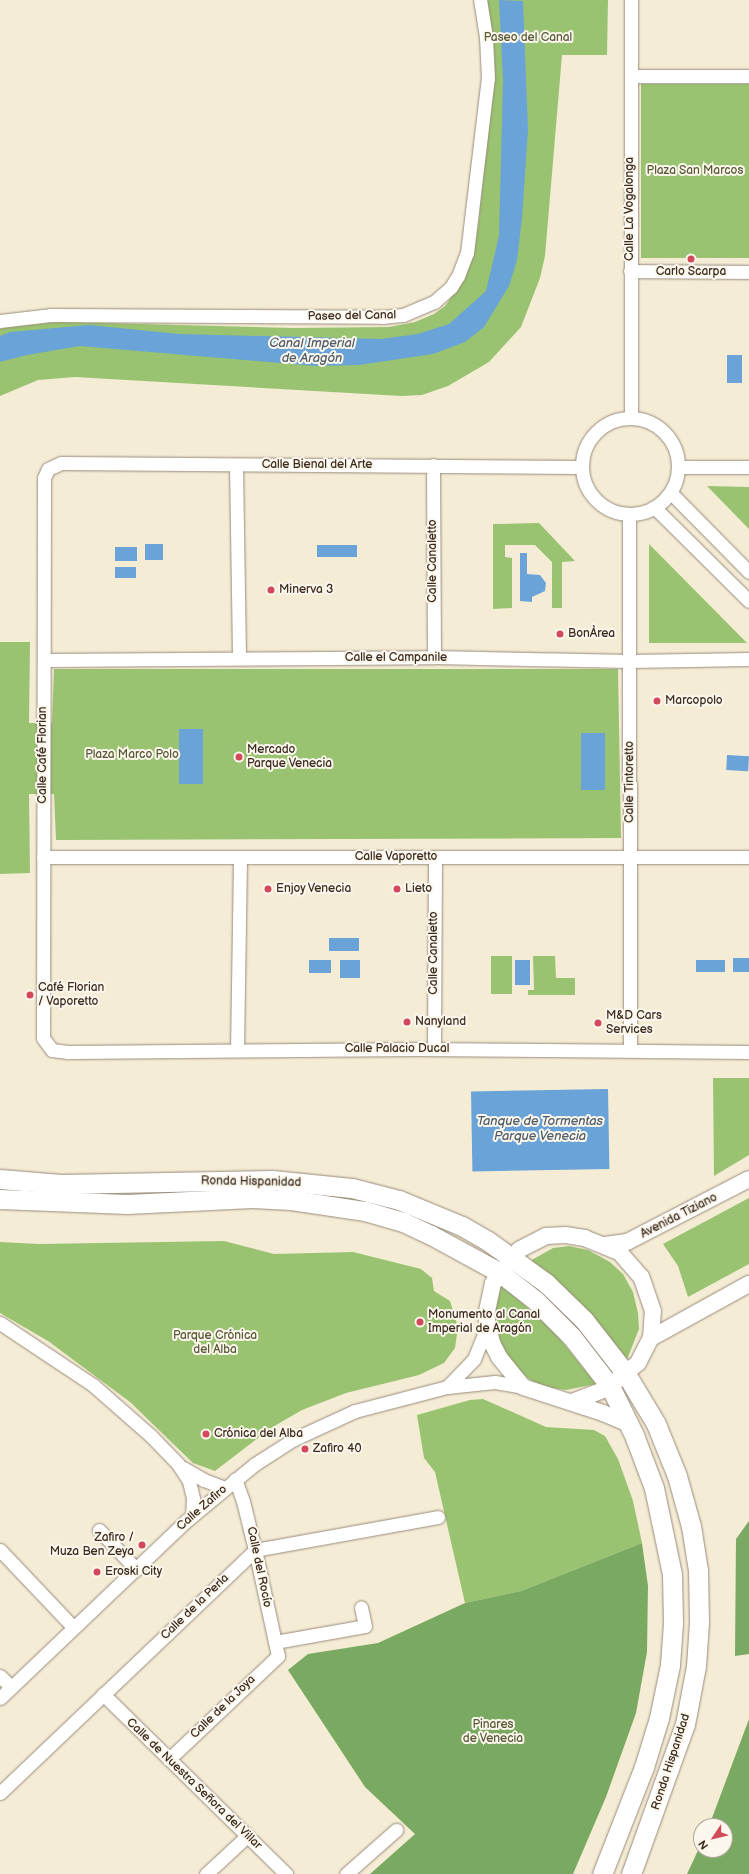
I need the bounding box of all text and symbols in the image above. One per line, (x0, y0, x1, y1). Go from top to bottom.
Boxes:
park label: Paseo del Canal (484, 31, 572, 45)
street label: Calle La Vogalonga (623, 157, 637, 261)
park label: Plaza San Marcos (647, 164, 743, 178)
marker: Carlo Scarpa (686, 254, 696, 264)
place label: Carlo Scarpa (656, 265, 726, 279)
street label: Paseo del Canal (308, 308, 396, 324)
water label: Canal Imperial de Aragón (269, 336, 355, 367)
street label: Calle Bienal del Arte (262, 458, 372, 472)
street label: Calle Canaletto (426, 519, 440, 603)
place label: Minerva 3 (279, 583, 333, 597)
marker: Minerva 3 (266, 585, 276, 595)
place label: BonÀrea (568, 627, 615, 641)
marker: BonÀrea (555, 629, 565, 639)
street label: Calle el Campanile (345, 651, 447, 665)
place label: Marcopolo (665, 694, 723, 708)
marker: Marcopolo (652, 696, 662, 706)
street label: Calle Café Florian (36, 706, 50, 804)
street label: Calle Tintoretto (623, 741, 637, 823)
place label: Mercado Parque Venecia (247, 743, 332, 771)
park label: Plaza Marco Polo (85, 748, 179, 762)
marker: Mercado Parque Venecia (234, 752, 244, 762)
street label: Calle Vaporetto (354, 850, 438, 864)
place label: Enjoy Venecia (276, 882, 352, 896)
place label: Lieto (405, 882, 432, 896)
marker: Enjoy Venecia (263, 884, 273, 894)
marker: Lieto (392, 884, 402, 894)
street label: Calle Canaletto (427, 911, 441, 995)
place label: Café Florian / Vaporetto (38, 981, 104, 1009)
marker: Café Florian / Vaporetto (25, 990, 35, 1000)
place label: M&D Cars Services (606, 1009, 662, 1037)
place label: Nanyland (415, 1015, 466, 1029)
marker: Nanyland (402, 1017, 412, 1027)
marker: M&D Cars Services (593, 1018, 603, 1028)
street label: Calle Palacio Ducal (345, 1042, 449, 1056)
water label: Tanque de Tormentas Parque Venecia (477, 1114, 603, 1145)
street label: Ronda Hispanidad (201, 1174, 301, 1190)
street label: Avenida Tiziano (638, 1190, 720, 1242)
place label: Monumento al Canal Imperial de Aragón (428, 1308, 540, 1336)
marker: Monumento al Canal Imperial de Aragón (415, 1317, 425, 1327)
park label: Parque Crónica del Alba (173, 1329, 257, 1357)
place label: Crónica del Alba (214, 1427, 303, 1441)
marker: Crónica del Alba (201, 1429, 211, 1439)
place label: Zafiro 40 (313, 1442, 362, 1456)
marker: Zafiro 40 (300, 1444, 310, 1454)
street label: Calle Zafiro (174, 1482, 230, 1534)
street label: Calle del Rocío (243, 1525, 275, 1609)
place label: Zafiro / Muza Ben Zeya (50, 1531, 134, 1559)
marker: Zafiro / Muza Ben Zeya (137, 1540, 147, 1550)
place label: Eroski City (105, 1565, 162, 1579)
marker: Eroski City (92, 1567, 102, 1577)
street label: Calle de la Perla (158, 1571, 232, 1643)
street label: Calle de la Joya (187, 1672, 259, 1742)
street label: Ronda Hispanidad (649, 1712, 693, 1812)
street label: Calle de Nuestra Señora del Villar (123, 1715, 265, 1853)
park label: Pinares de Venecia (463, 1718, 523, 1746)
north arrow (693, 1818, 733, 1858)
text: N (696, 1837, 711, 1852)

